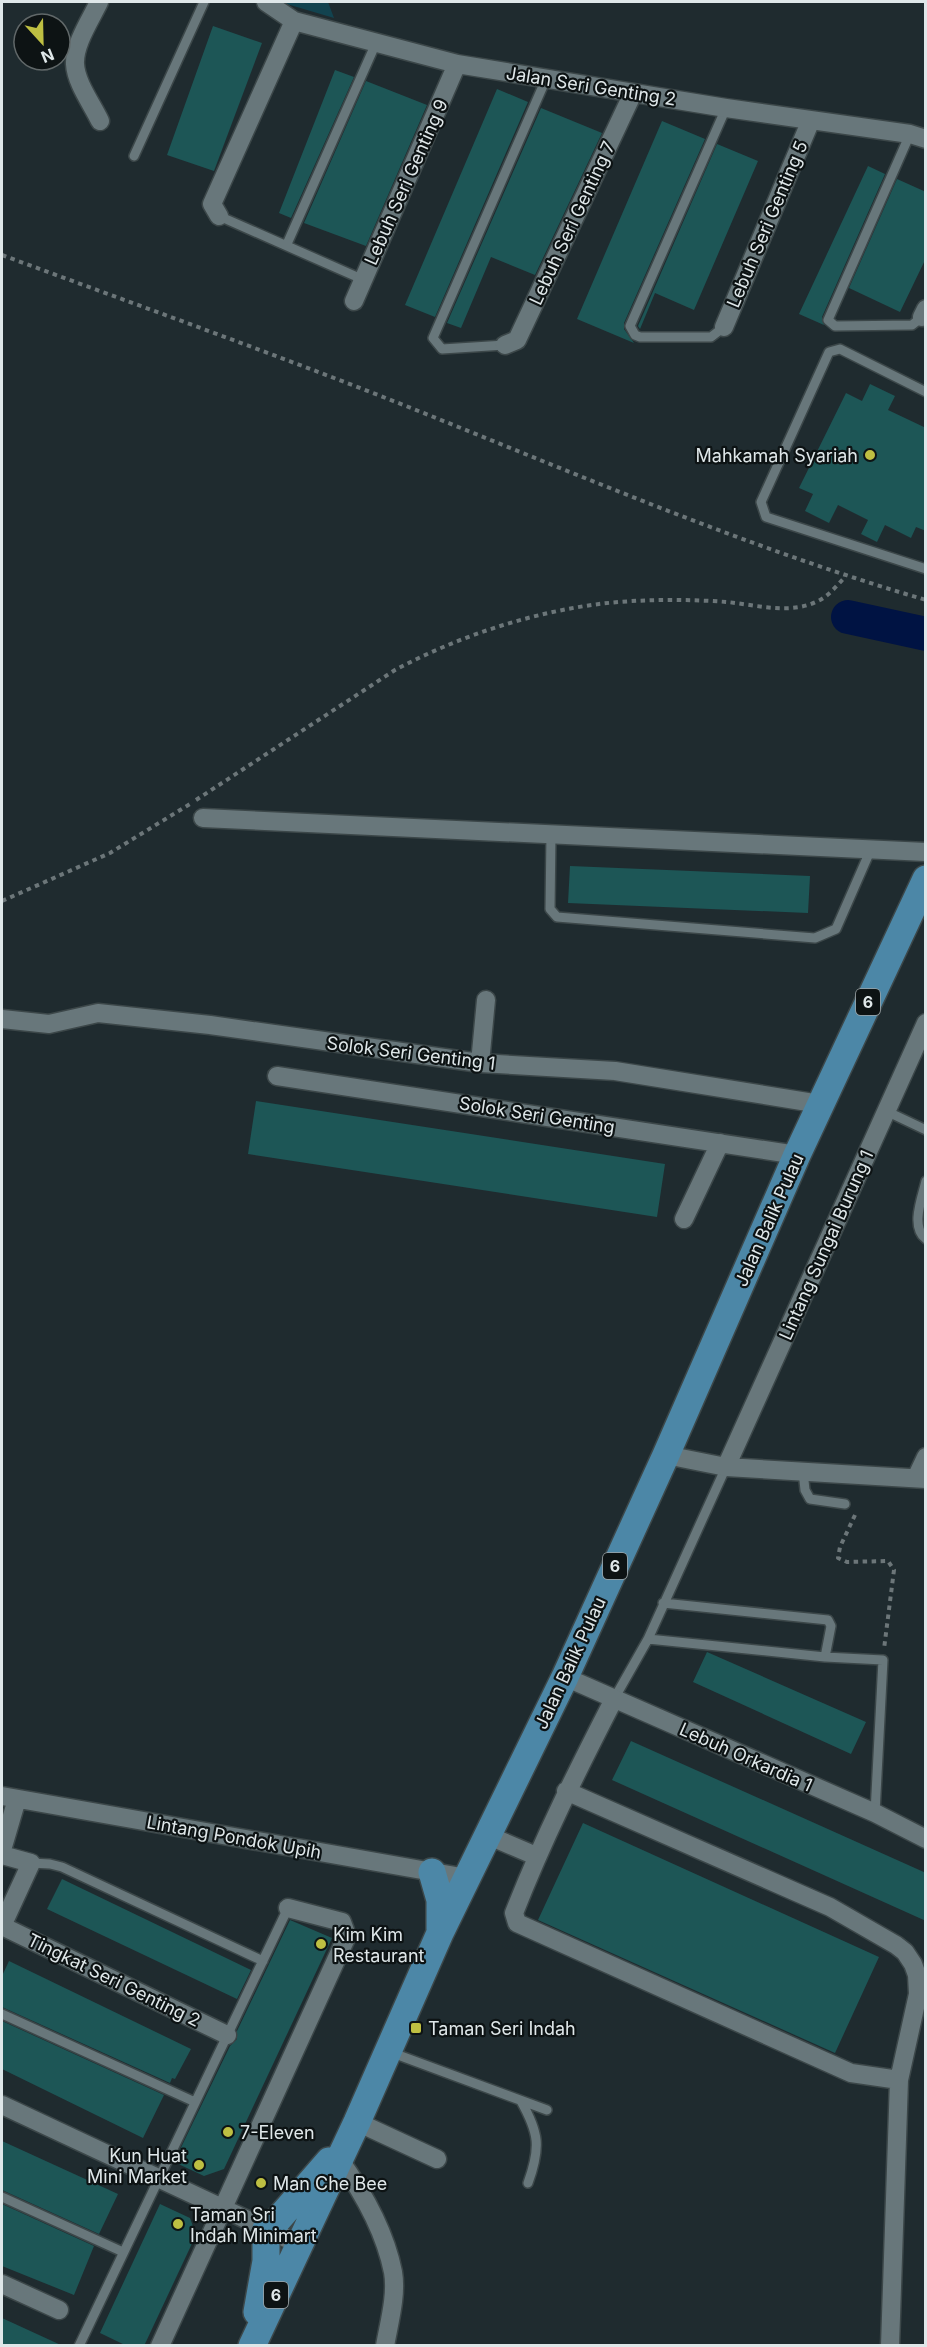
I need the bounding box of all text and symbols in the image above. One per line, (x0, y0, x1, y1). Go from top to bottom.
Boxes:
north arrow (12, 12, 72, 72)
text: N (38, 44, 57, 67)
street label: Jalan Seri Genting 2 (505, 62, 677, 110)
street label: Lebuh Seri Genting 9 (360, 96, 452, 268)
street label: Lebuh Seri Genting 5 (722, 137, 812, 311)
street label: Lebuh Seri Genting 7 (525, 138, 619, 308)
place label: Mahkamah Syariah (696, 445, 858, 466)
marker: Mahkamah Syariah (863, 448, 877, 462)
road number: 6 (856, 989, 880, 1015)
street label: Solok Seri Genting 1 (325, 1032, 497, 1074)
street label: Solok Seri Genting (458, 1092, 616, 1138)
street label: Lintang Sungai Burung 1 (775, 1147, 877, 1343)
street label: Jalan Balik Pulau (730, 1150, 808, 1290)
road number: 6 (603, 1553, 627, 1579)
street label: Jalan Balik Pulau (530, 1594, 610, 1732)
street label: Lebuh Orkardia 1 (676, 1718, 816, 1796)
street label: Lintang Pondok Upih (145, 1811, 323, 1863)
place label: Kim Kim Restaurant (333, 1924, 425, 1966)
street label: Tingkat Seri Genting 2 (24, 1929, 204, 2031)
marker: Kim Kim Restaurant (314, 1937, 328, 1951)
place label: Taman Seri Indah (428, 2018, 576, 2039)
marker: Taman Seri Indah (409, 2021, 423, 2035)
place label: 7-Eleven (240, 2122, 315, 2143)
marker: 7-Eleven (221, 2125, 235, 2139)
place label: Kun Huat Mini Market (87, 2145, 187, 2187)
marker: Kun Huat Mini Market (192, 2158, 206, 2172)
place label: Man Che Bee (273, 2173, 387, 2194)
marker: Man Che Bee (254, 2176, 268, 2190)
place label: Taman Sri Indah Minimart (190, 2204, 317, 2246)
marker: Taman Sri Indah Minimart (171, 2217, 185, 2231)
road number: 6 (264, 2282, 288, 2308)

